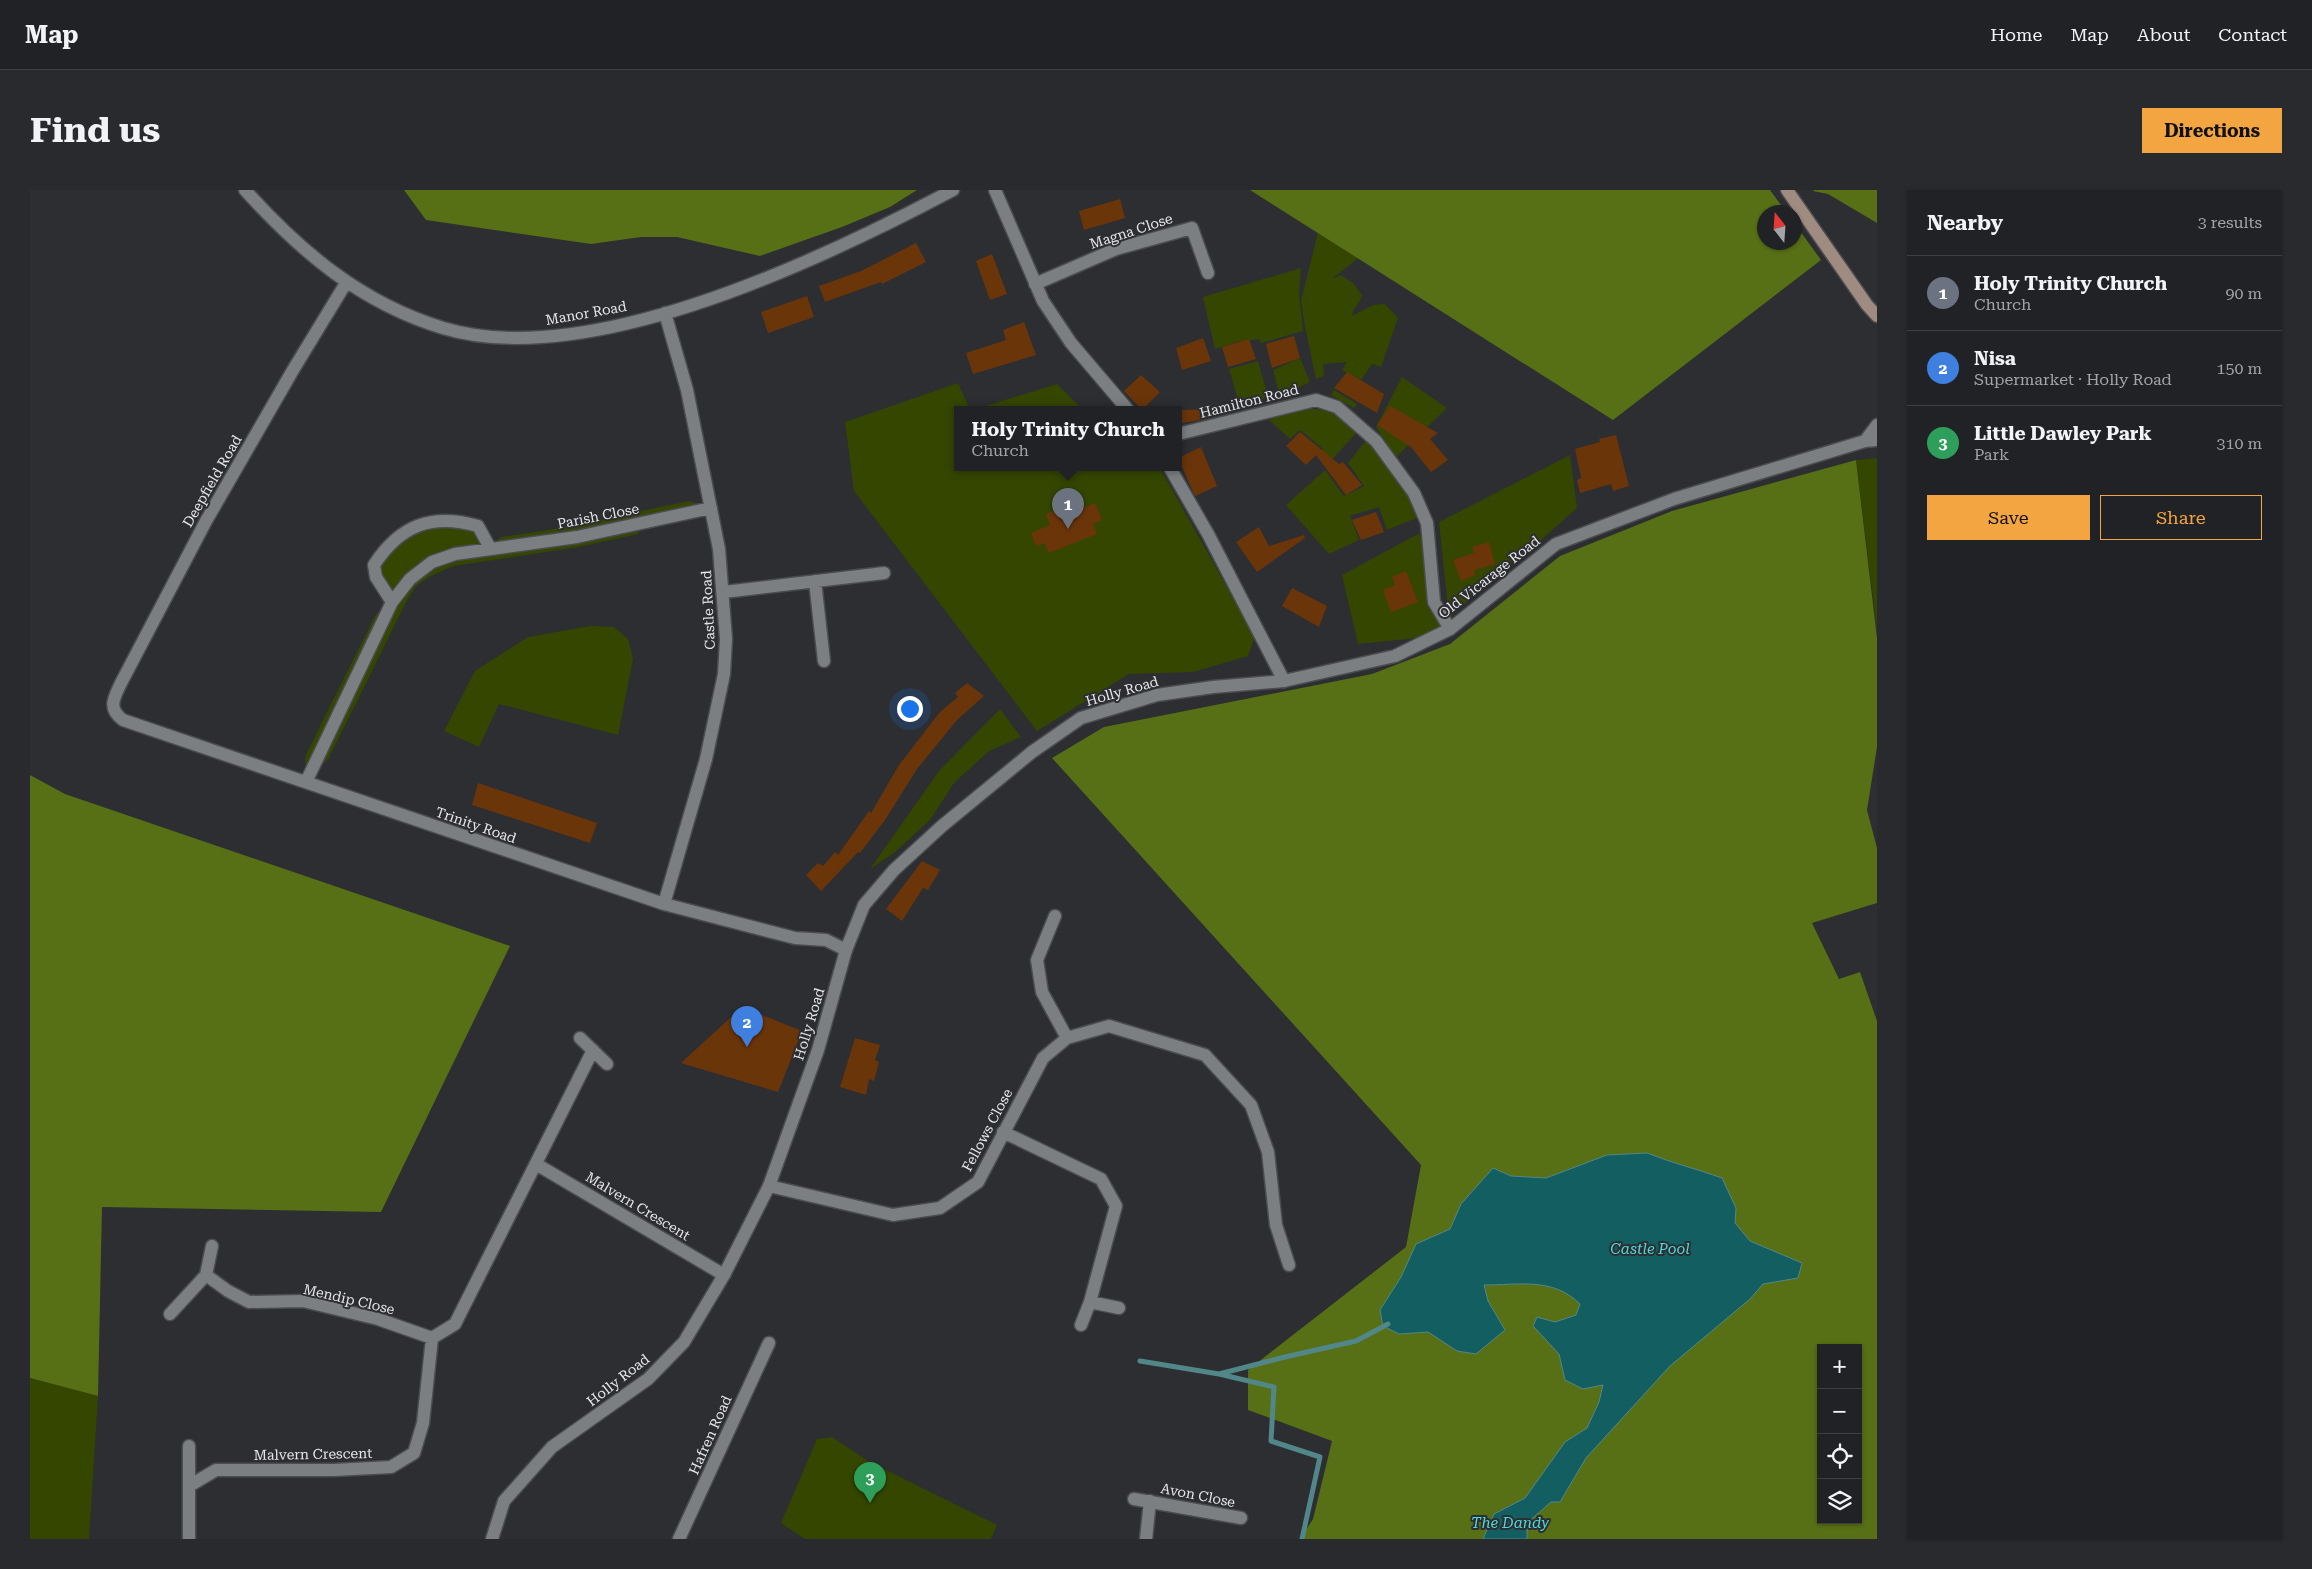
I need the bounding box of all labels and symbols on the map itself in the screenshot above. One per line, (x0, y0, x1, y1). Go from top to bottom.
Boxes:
north arrow (1757, 205, 1802, 250)
street label: Magna Close (1088, 210, 1175, 252)
street label: Manor Road (544, 298, 628, 328)
street label: Hamilton Road (1198, 381, 1300, 421)
street label: Deepfield Road (179, 432, 245, 530)
pin: 1 (1052, 488, 1084, 529)
street label: Parish Close (556, 500, 641, 532)
street label: Old Vicarage Road (1435, 532, 1543, 621)
street label: Castle Road (698, 570, 718, 650)
street label: Holly Road (1084, 673, 1160, 709)
your location (897, 696, 923, 722)
street label: Trinity Road (433, 804, 519, 846)
street label: Holly Road (790, 986, 828, 1062)
pin: 2 (731, 1006, 763, 1047)
street label: Fellows Close (959, 1086, 1016, 1174)
street label: Malvern Crescent (583, 1169, 693, 1243)
water label: Castle Pool (1610, 1240, 1690, 1258)
street label: Mendip Close (302, 1281, 397, 1317)
street label: Holly Road (584, 1351, 652, 1409)
street label: Hafren Road (685, 1393, 735, 1477)
street label: Malvern Crescent (254, 1445, 372, 1463)
pin: 3 (854, 1462, 886, 1503)
street label: Avon Close (1159, 1480, 1237, 1510)
water label: The Dandy (1471, 1514, 1549, 1532)

